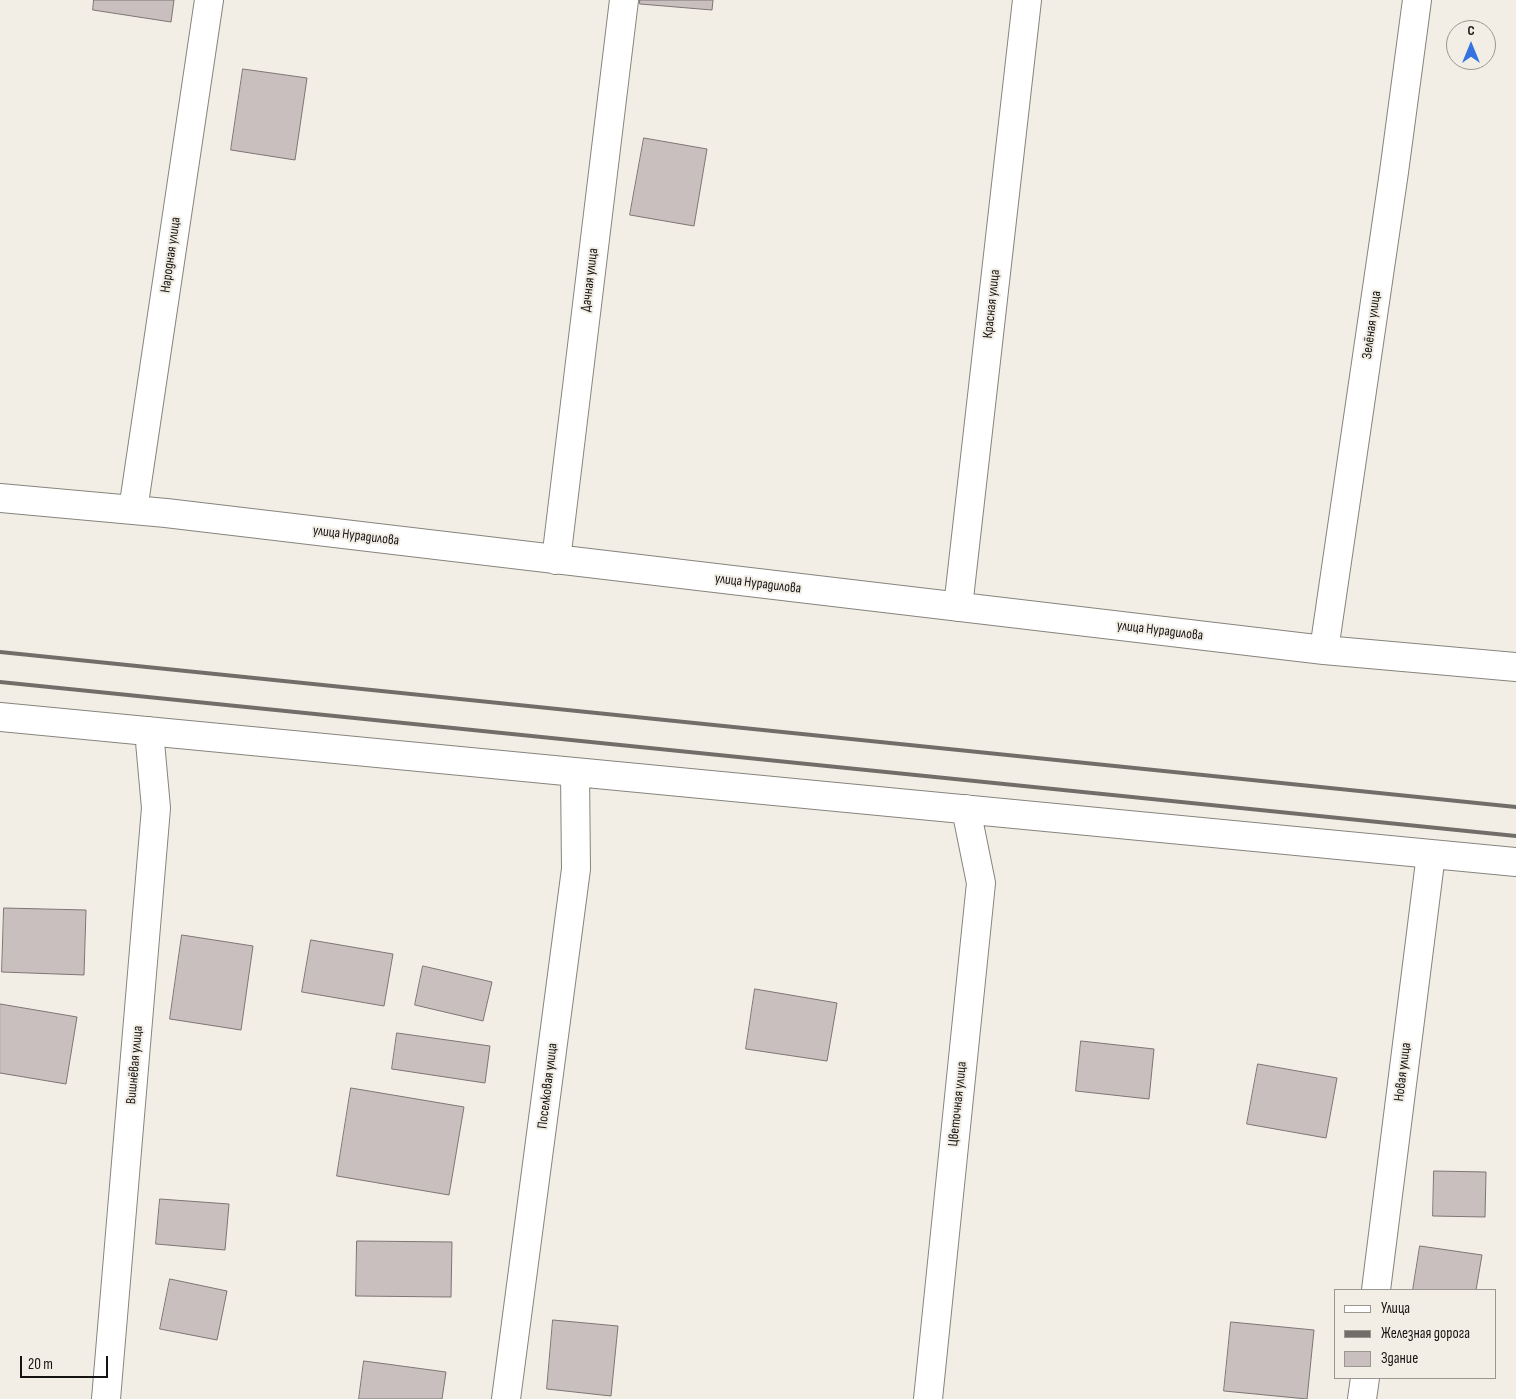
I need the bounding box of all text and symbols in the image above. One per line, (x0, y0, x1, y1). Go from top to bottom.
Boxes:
north arrow (1446, 20, 1496, 70)
text: С (1467, 22, 1475, 39)
street label: Народная улица (157, 216, 185, 294)
street label: Дачная улица (578, 247, 602, 313)
street label: Красная улица (980, 269, 1004, 339)
street label: Зелёная улица (1359, 290, 1385, 360)
street label: улица Нурадилова (312, 522, 400, 550)
street label: улица Нурадилова (714, 570, 802, 598)
street label: улица Нурадилова (1116, 617, 1204, 645)
street label: Вишнёвая улица (123, 1025, 147, 1105)
street label: Поселковая улица (534, 1042, 562, 1130)
street label: Новая улица (1391, 1042, 1415, 1102)
street label: Цветочная улица (945, 1061, 971, 1147)
legend (1334, 1289, 1496, 1379)
text: Улица (1381, 1299, 1410, 1318)
text: Железная дорога (1381, 1324, 1470, 1343)
scale bar (22, 1346, 110, 1378)
text: Здание (1381, 1349, 1418, 1368)
text: 20 m (28, 1355, 53, 1374)

